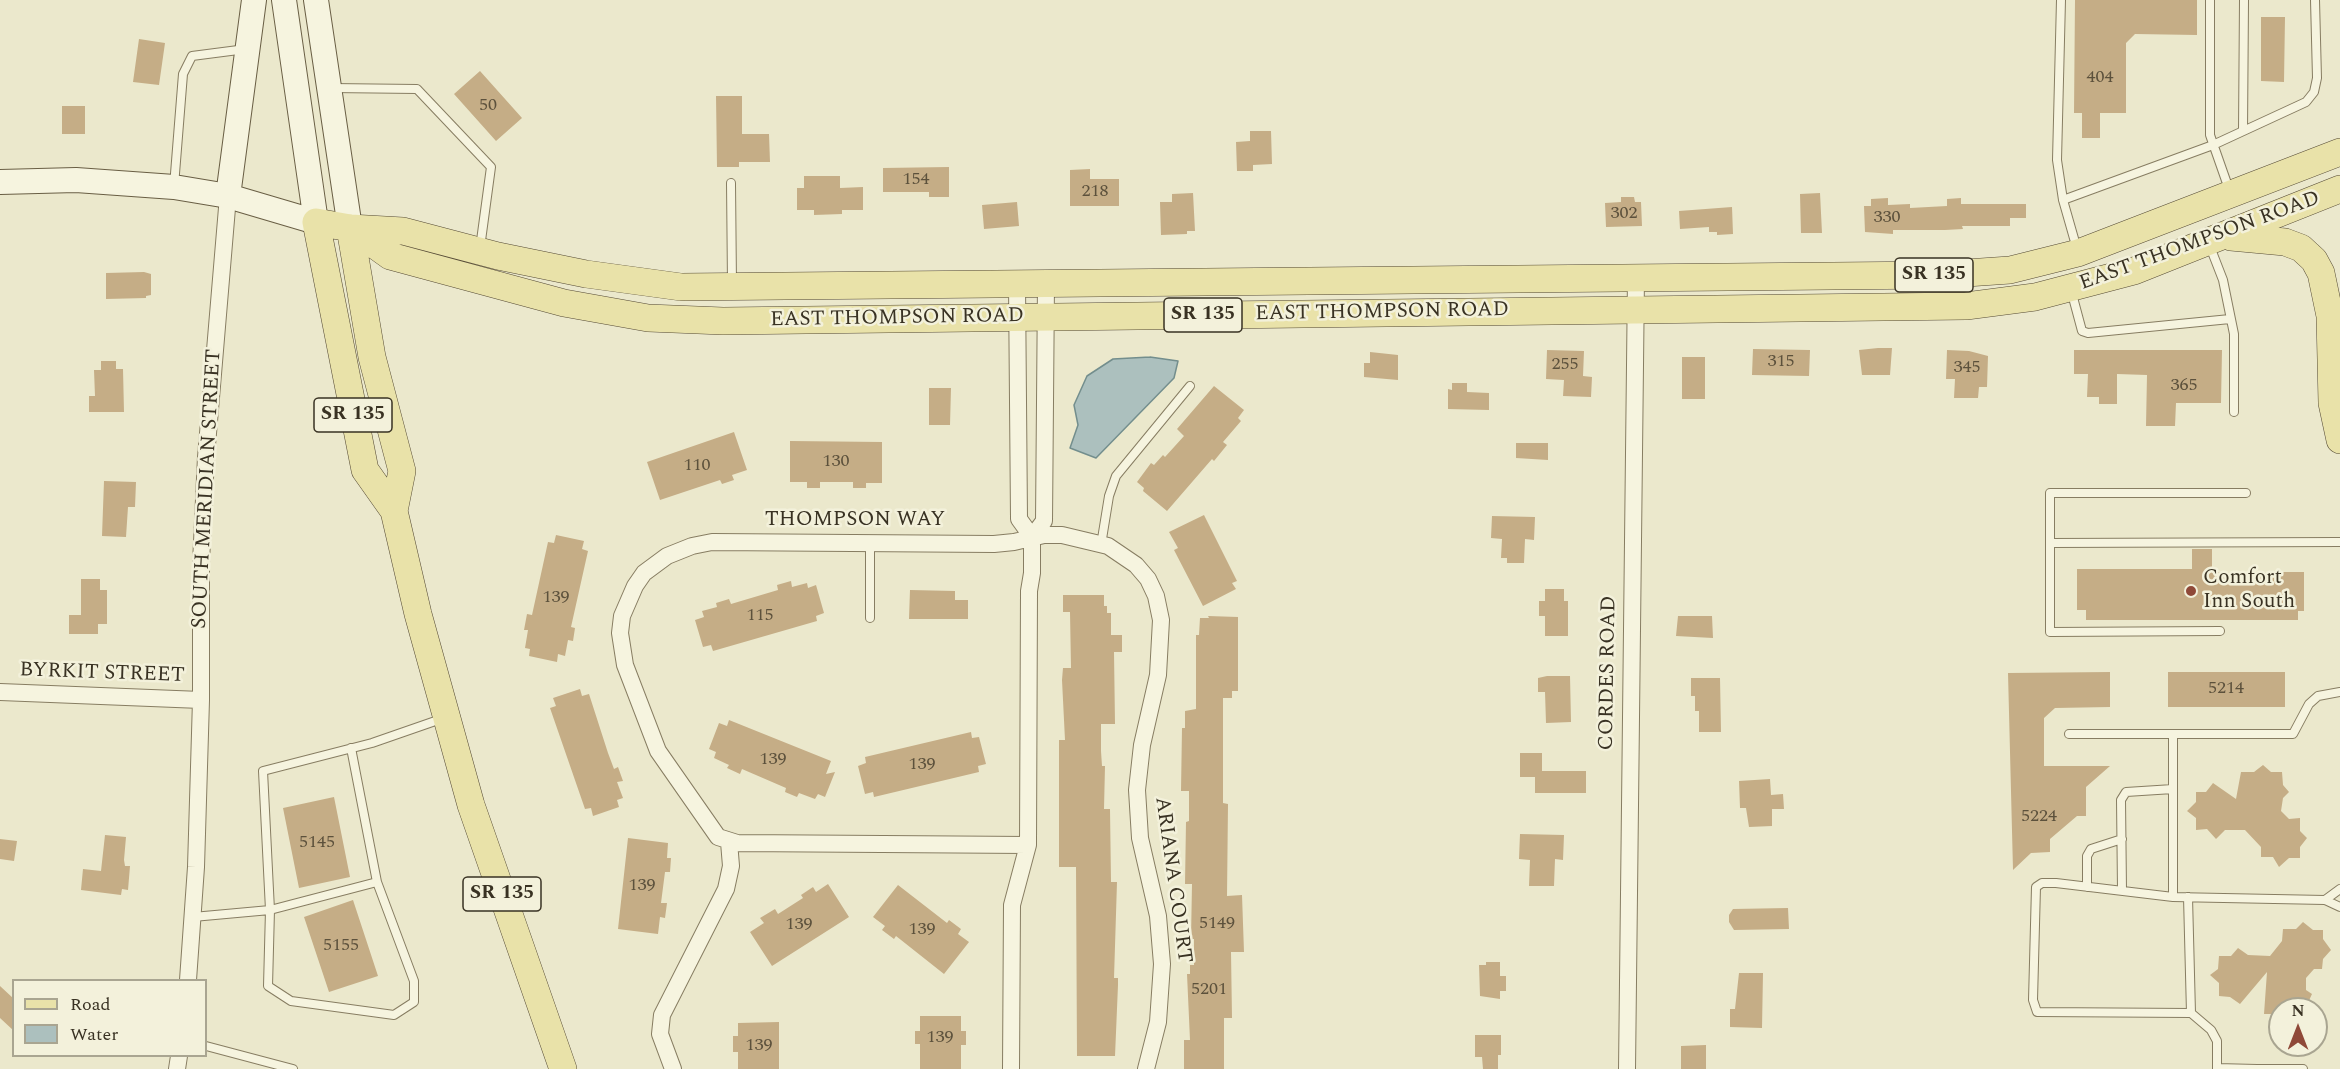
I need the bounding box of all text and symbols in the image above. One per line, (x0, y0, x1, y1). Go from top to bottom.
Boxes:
house number: 404 (2087, 67, 2113, 89)
house number: 50 (479, 95, 497, 117)
house number: 154 (903, 169, 929, 191)
house number: 218 (1082, 181, 1108, 203)
street label: EAST THOMPSON ROAD (2076, 187, 2324, 297)
house number: 302 (1611, 203, 1637, 225)
house number: 330 (1874, 207, 1900, 229)
road number: SR 135 (1895, 258, 1973, 292)
road number: SR 135 (1164, 298, 1242, 332)
street label: EAST THOMPSON ROAD (1255, 298, 1509, 328)
street label: EAST THOMPSON ROAD (770, 304, 1024, 334)
street label: SOUTH MERIDIAN STREET (188, 348, 228, 630)
house number: 315 (1768, 351, 1794, 373)
house number: 255 (1552, 354, 1578, 376)
house number: 345 (1954, 357, 1980, 379)
house number: 365 (2171, 375, 2197, 397)
road number: SR 135 (314, 398, 392, 432)
house number: 130 (823, 451, 849, 473)
house number: 110 (684, 455, 710, 477)
street label: THOMPSON WAY (765, 508, 945, 534)
place label: Comfort Inn South (2203, 566, 2295, 616)
marker: Comfort Inn South (2184, 584, 2198, 598)
house number: 139 (543, 587, 569, 609)
street label: CORDES ROAD (1595, 595, 1623, 751)
house number: 115 (747, 605, 773, 627)
street label: BYRKIT STREET (19, 659, 185, 689)
house number: 5214 (2208, 678, 2244, 700)
house number: 139 (760, 749, 786, 771)
house number: 139 (909, 754, 935, 776)
street label: ARIANA COURT (1148, 795, 1196, 965)
house number: 5224 (2021, 806, 2057, 828)
house number: 5145 (299, 832, 335, 854)
house number: 139 (629, 875, 655, 897)
road number: SR 135 (463, 877, 541, 911)
house number: 5149 (1199, 913, 1235, 935)
house number: 139 (786, 914, 812, 936)
house number: 139 (909, 919, 935, 941)
house number: 5155 (323, 935, 359, 957)
legend (12, 979, 207, 1057)
house number: 5201 (1191, 979, 1227, 1001)
text: Road (70, 991, 111, 1018)
north arrow (2268, 997, 2328, 1057)
text: N (2291, 999, 2305, 1023)
text: Water (70, 1021, 118, 1048)
house number: 139 (927, 1027, 953, 1049)
house number: 139 (746, 1035, 772, 1057)

